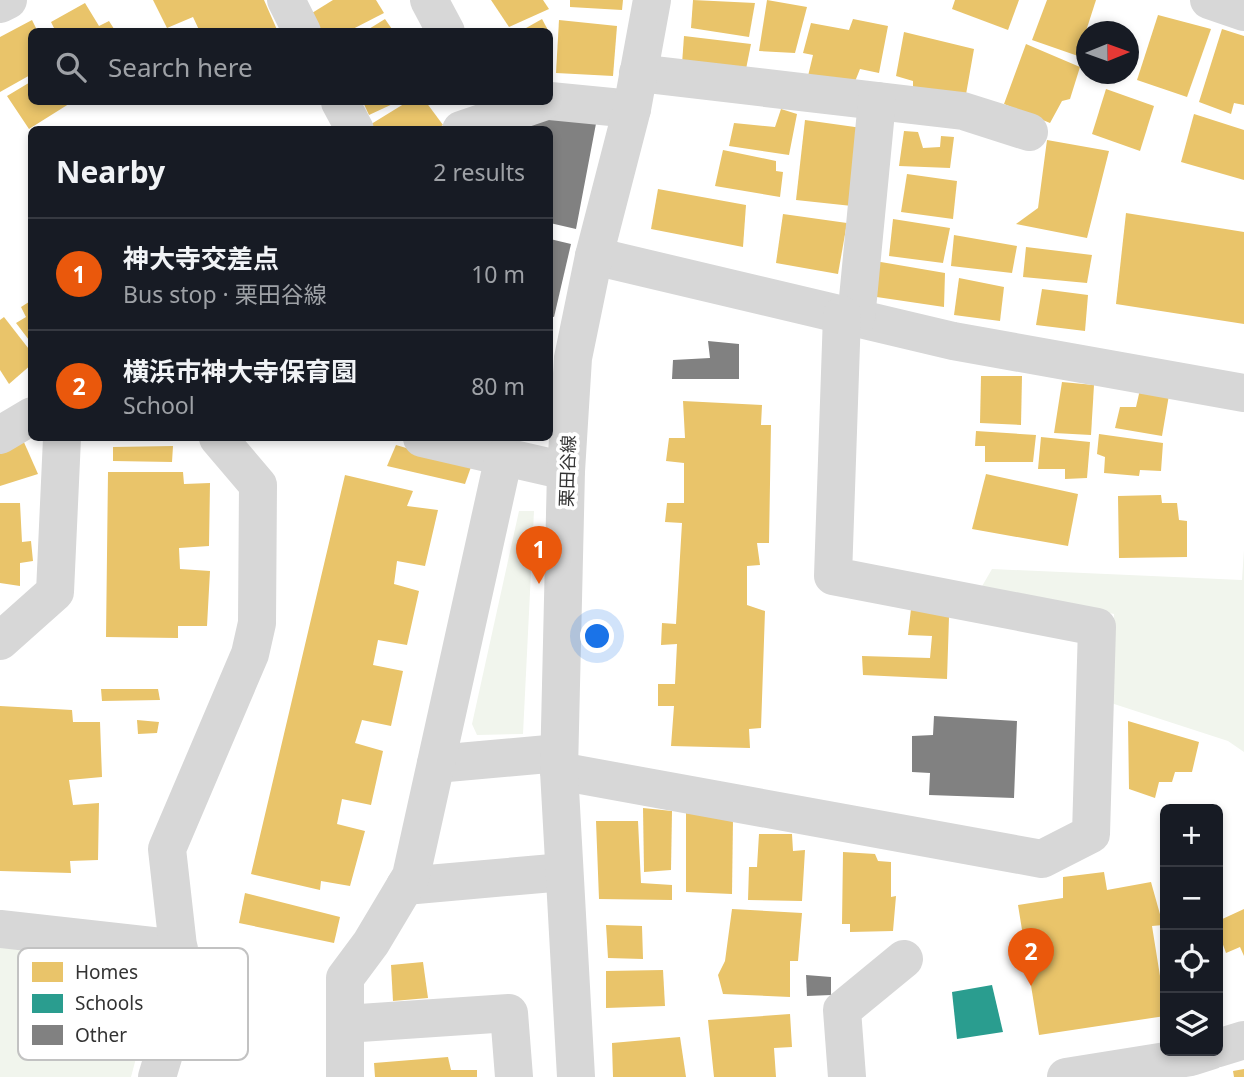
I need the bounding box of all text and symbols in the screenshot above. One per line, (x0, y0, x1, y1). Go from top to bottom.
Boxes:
north arrow (1076, 21, 1139, 84)
search box (28, 28, 553, 105)
icon: search (52, 48, 90, 86)
text: Search here (108, 49, 253, 85)
text: Nearby (56, 151, 165, 192)
text: 2 results (433, 156, 525, 188)
text: 神大寺交差点 (123, 240, 279, 276)
text: 1 (72, 258, 86, 290)
text: 10 m (471, 258, 525, 290)
text: Bus stop · 栗田谷線 (123, 278, 327, 310)
text: 横浜市神大寺保育園 (123, 353, 357, 389)
text: 2 (72, 370, 86, 402)
text: 80 m (471, 370, 525, 402)
text: School (123, 389, 195, 421)
street label: 栗田谷線 (554, 435, 580, 507)
pin: 1 (516, 526, 562, 584)
your location (580, 619, 614, 653)
map controls (1160, 804, 1223, 1056)
button: + (1160, 804, 1223, 867)
button: − (1160, 867, 1223, 930)
pin: 2 (1008, 928, 1054, 986)
button: locate (1160, 930, 1223, 993)
legend (18, 948, 248, 1060)
text: Homes (75, 959, 138, 985)
text: Schools (75, 990, 143, 1016)
button: layers (1160, 993, 1223, 1056)
text: Other (75, 1022, 127, 1048)

